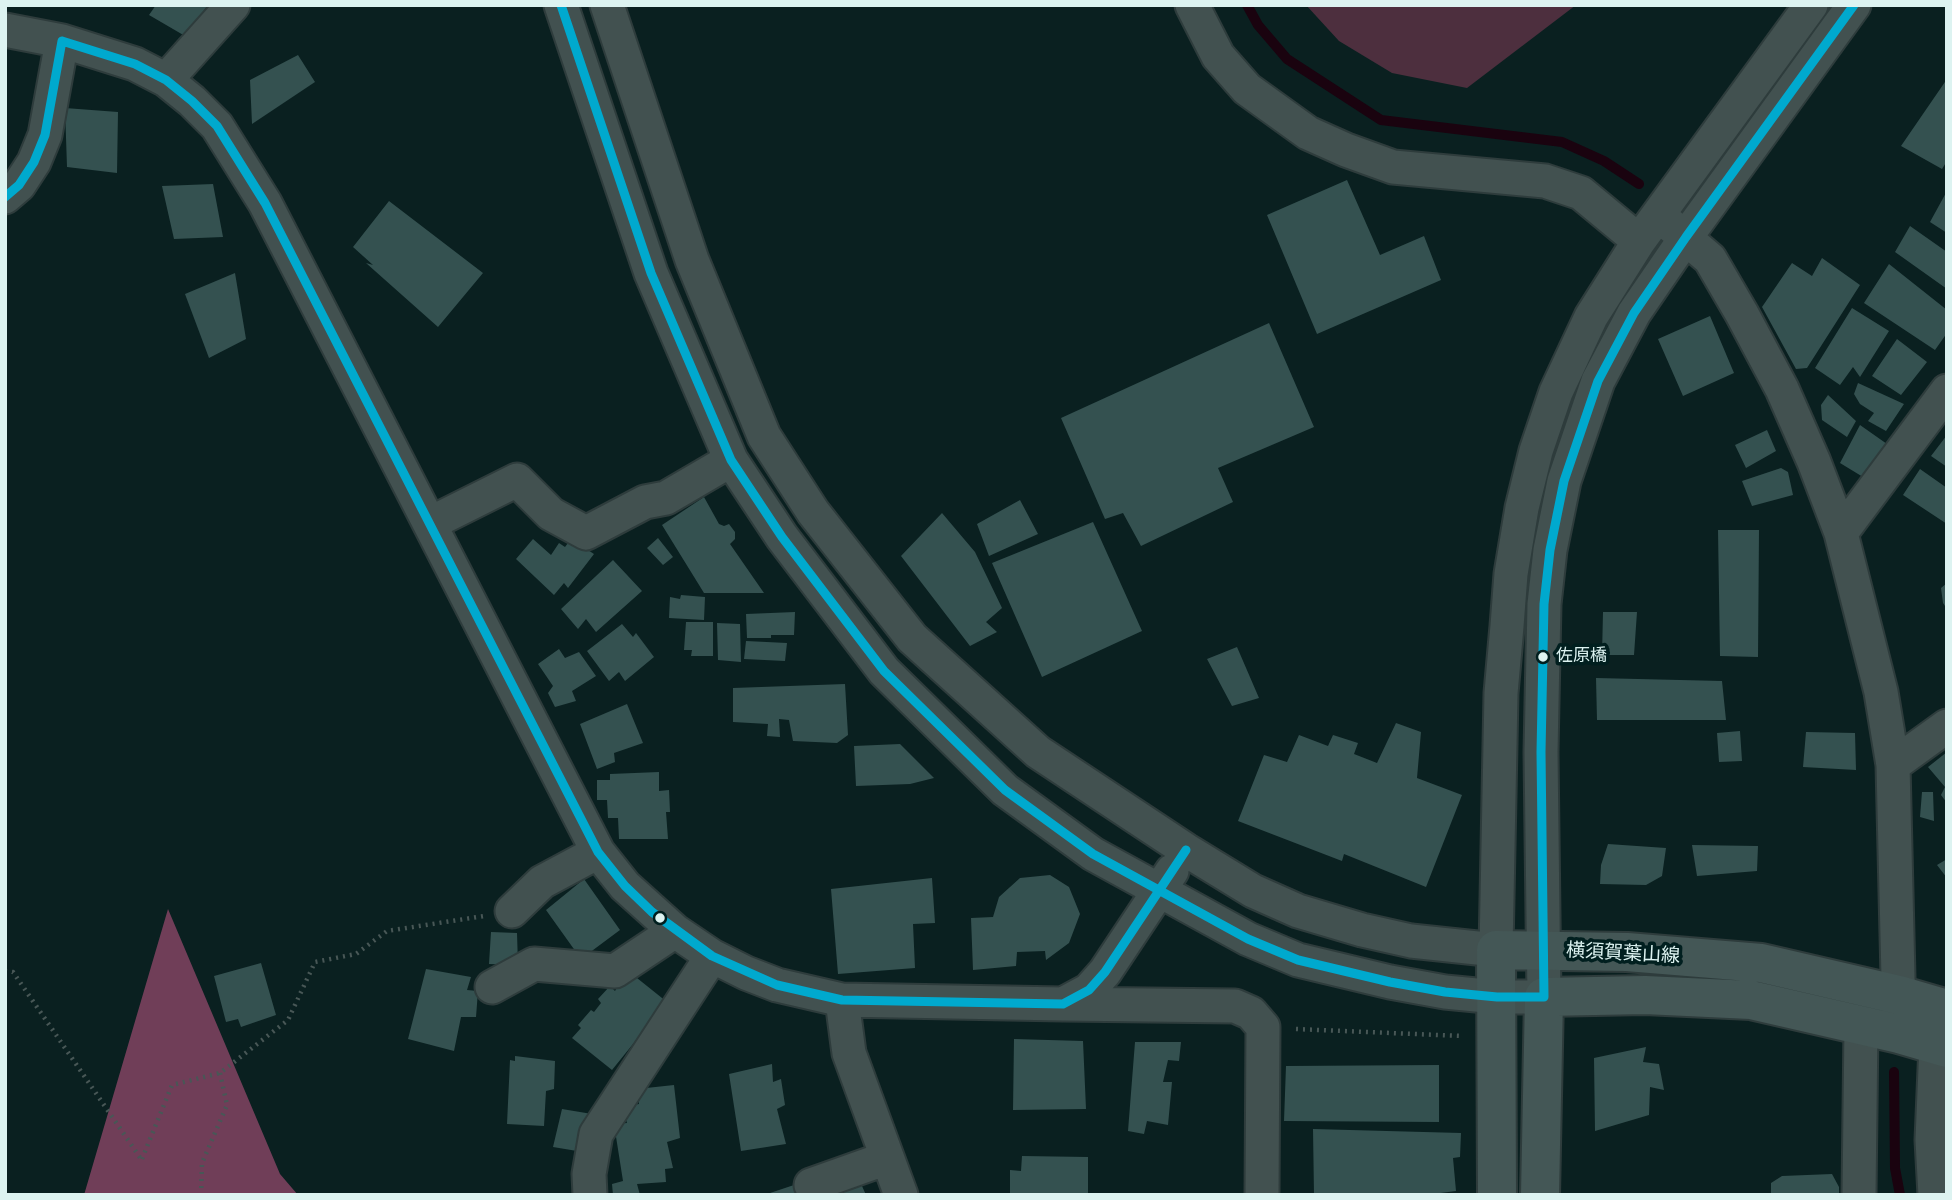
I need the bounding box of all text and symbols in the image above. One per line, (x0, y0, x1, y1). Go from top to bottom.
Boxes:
place label: 佐原橋 (1556, 647, 1607, 667)
marker: 佐原橋 (1536, 650, 1550, 664)
unlabelled marker (653, 911, 667, 925)
street label: 横須賀葉山線 (1565, 940, 1681, 968)

